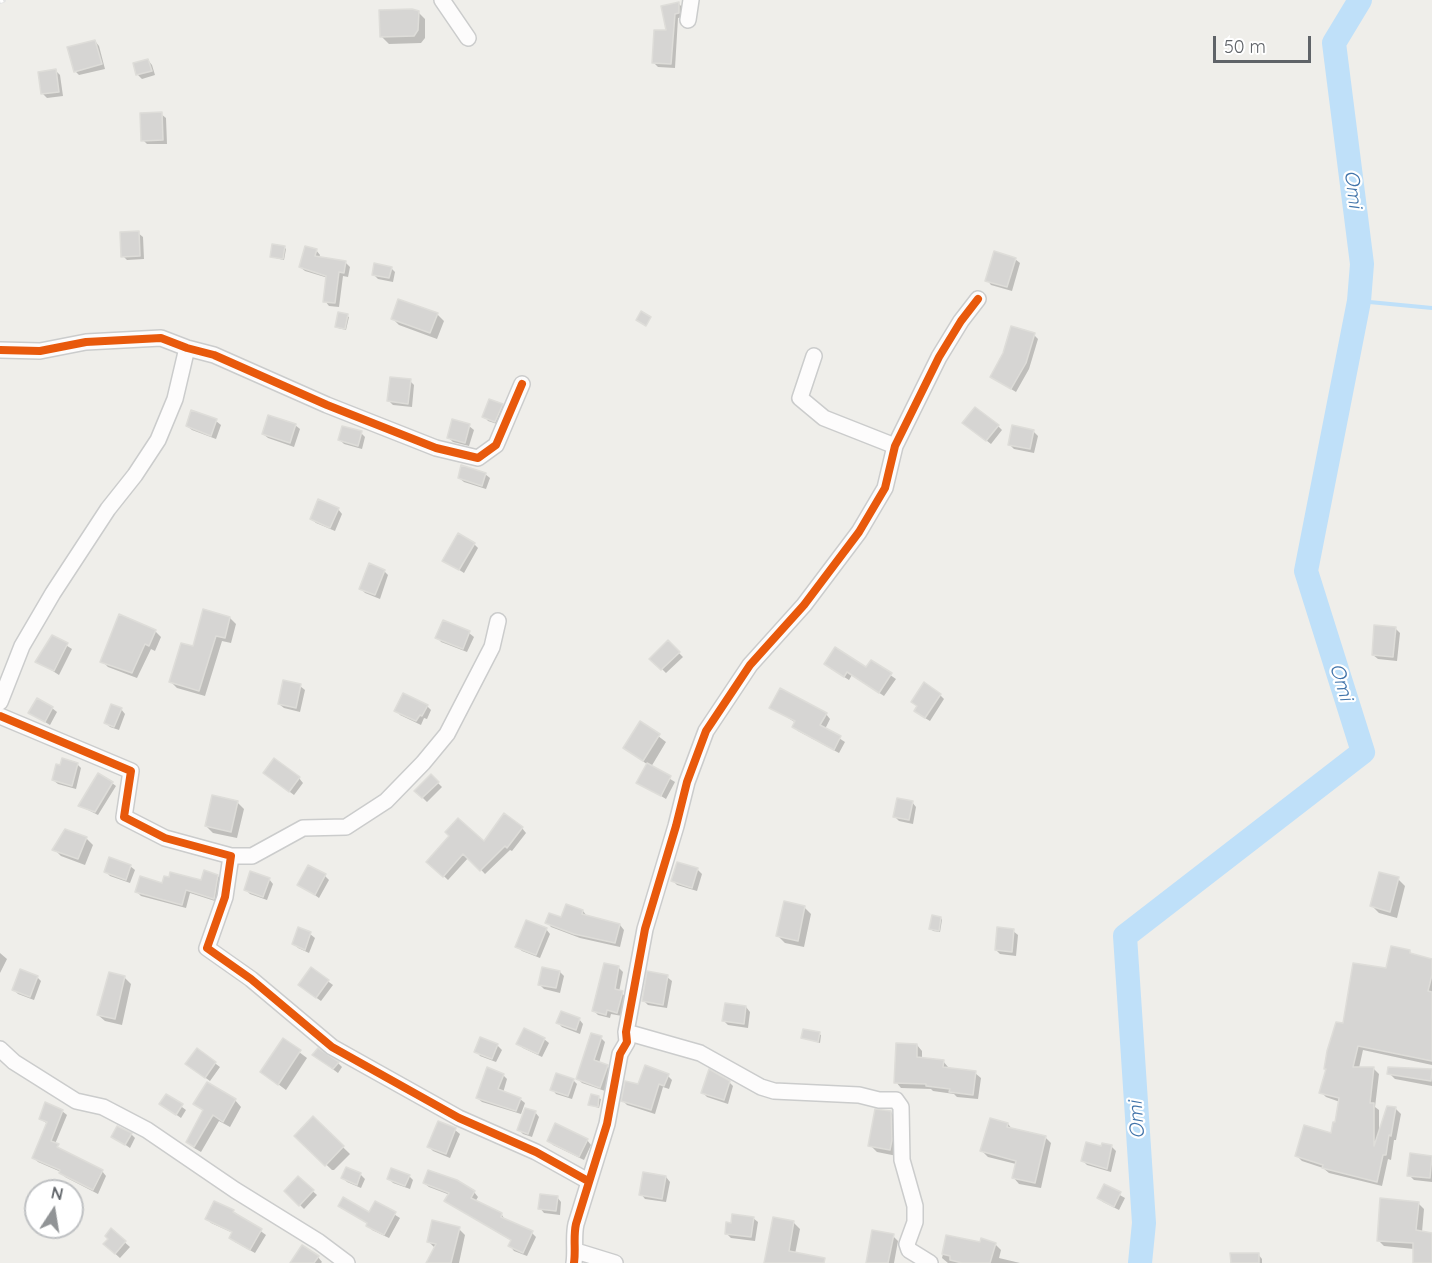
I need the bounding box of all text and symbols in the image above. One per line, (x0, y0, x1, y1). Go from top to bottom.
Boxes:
scale bar (1216, 24, 1314, 62)
text: 50 m (1224, 35, 1266, 58)
water label: Omi (1339, 169, 1367, 209)
water label: Omi (1324, 660, 1358, 704)
water label: Omi (1124, 1100, 1150, 1140)
north arrow (24, 1179, 84, 1239)
text: N (49, 1182, 65, 1204)

